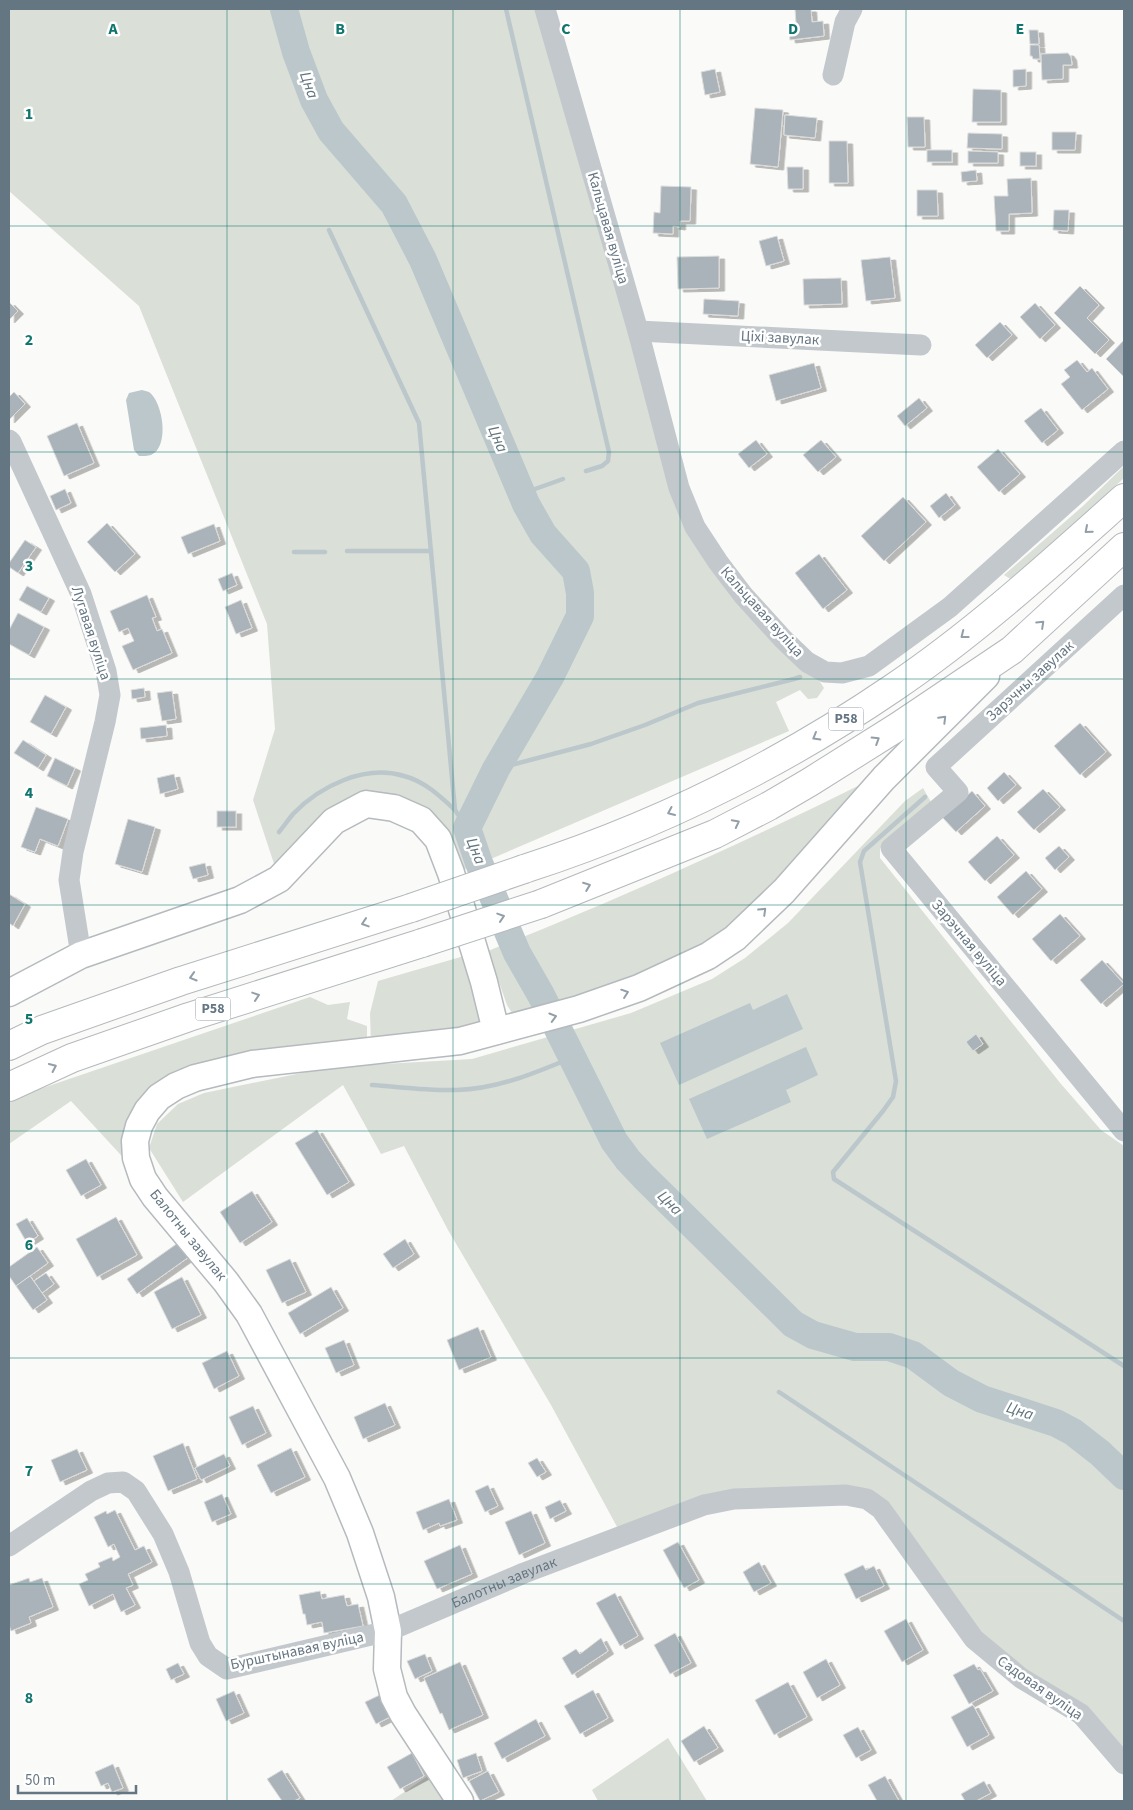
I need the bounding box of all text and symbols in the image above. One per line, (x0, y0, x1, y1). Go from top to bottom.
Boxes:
text: A (107, 18, 118, 40)
text: B (335, 18, 345, 40)
text: C (561, 18, 571, 40)
text: D (788, 18, 798, 40)
text: E (1016, 18, 1024, 40)
water label: Цна (294, 68, 324, 102)
text: 1 (25, 103, 33, 125)
street label: Кальцавая вуліца (582, 170, 634, 286)
street label: Ціхі завулак (740, 325, 820, 351)
text: 2 (25, 329, 33, 351)
water label: Цна (483, 422, 514, 456)
one-way arrow (1084, 525, 1093, 534)
text: 3 (25, 555, 33, 577)
street label: Кальцавая вуліца (716, 562, 808, 662)
street label: Лугавая вуліца (66, 583, 116, 683)
one-way arrow (1035, 621, 1044, 630)
one-way arrow (960, 630, 969, 639)
street label: Зарэчны завулак (981, 635, 1079, 726)
road number: Р58 (828, 708, 864, 731)
one-way arrow (937, 716, 946, 725)
one-way arrow (812, 731, 821, 741)
one-way arrow (871, 737, 880, 747)
text: 4 (25, 782, 34, 804)
one-way arrow (667, 805, 676, 816)
one-way arrow (731, 819, 740, 829)
water label: Цна (461, 834, 491, 868)
one-way arrow (582, 882, 591, 892)
street label: Зарэчная вуліца (927, 895, 1011, 991)
one-way arrow (757, 907, 766, 916)
one-way arrow (497, 913, 505, 923)
one-way arrow (361, 917, 370, 927)
one-way arrow (190, 971, 198, 981)
one-way arrow (620, 989, 629, 999)
one-way arrow (251, 991, 259, 1001)
road number: Р58 (196, 998, 230, 1021)
text: 5 (25, 1008, 33, 1030)
one-way arrow (549, 1012, 557, 1022)
one-way arrow (48, 1062, 57, 1073)
street label: Балотны завулак (144, 1185, 232, 1286)
water label: Цна (653, 1186, 688, 1221)
text: 6 (25, 1234, 33, 1256)
water label: Цна (1004, 1396, 1037, 1426)
text: 7 (25, 1460, 33, 1482)
street label: Балотны завулак (448, 1551, 560, 1613)
street label: Бурштынавая вуліца (228, 1627, 366, 1675)
street label: Садовая вуліца (993, 1651, 1087, 1725)
text: 8 (25, 1687, 33, 1709)
scale bar (18, 1762, 135, 1794)
text: 50 m (25, 1770, 55, 1791)

